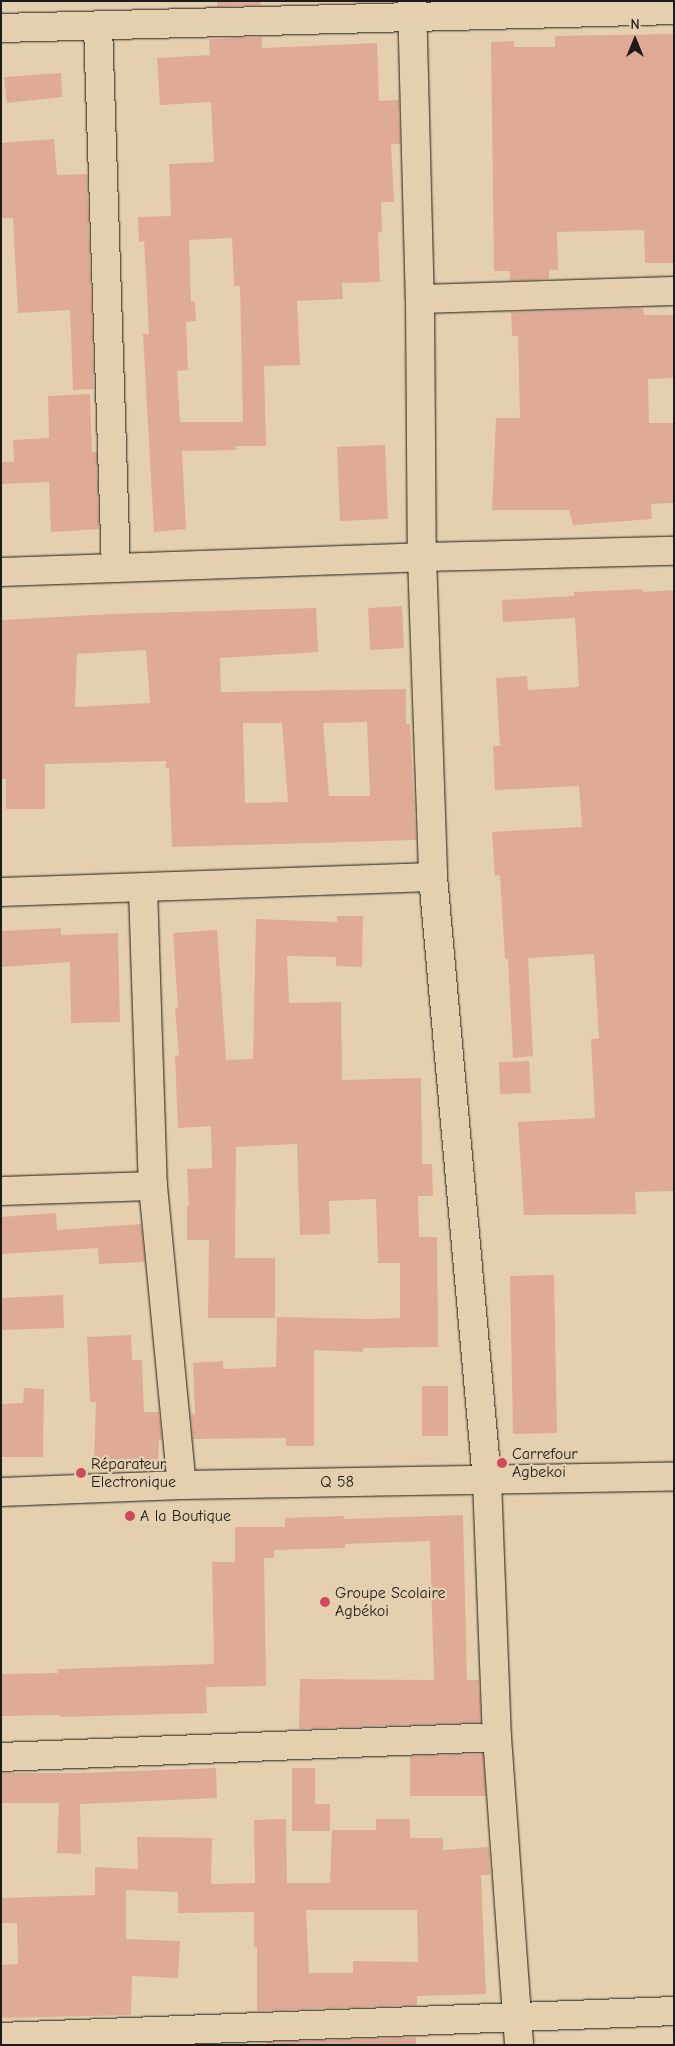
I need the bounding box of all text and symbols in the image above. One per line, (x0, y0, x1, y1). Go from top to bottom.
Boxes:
north arrow (610, 15, 660, 65)
text: N (630, 16, 640, 33)
place label: Carrefour Agbekoi (512, 1444, 578, 1482)
place label: Réparateur Electronique (91, 1454, 176, 1492)
marker: Carrefour Agbekoi (496, 1457, 508, 1469)
marker: Réparateur Electronique (75, 1467, 87, 1479)
street label: Q 58 (320, 1472, 354, 1492)
place label: A la Boutique (140, 1506, 231, 1526)
marker: A la Boutique (124, 1510, 136, 1522)
place label: Groupe Scolaire Agbékoi (335, 1583, 445, 1621)
marker: Groupe Scolaire Agbékoi (319, 1596, 331, 1608)

